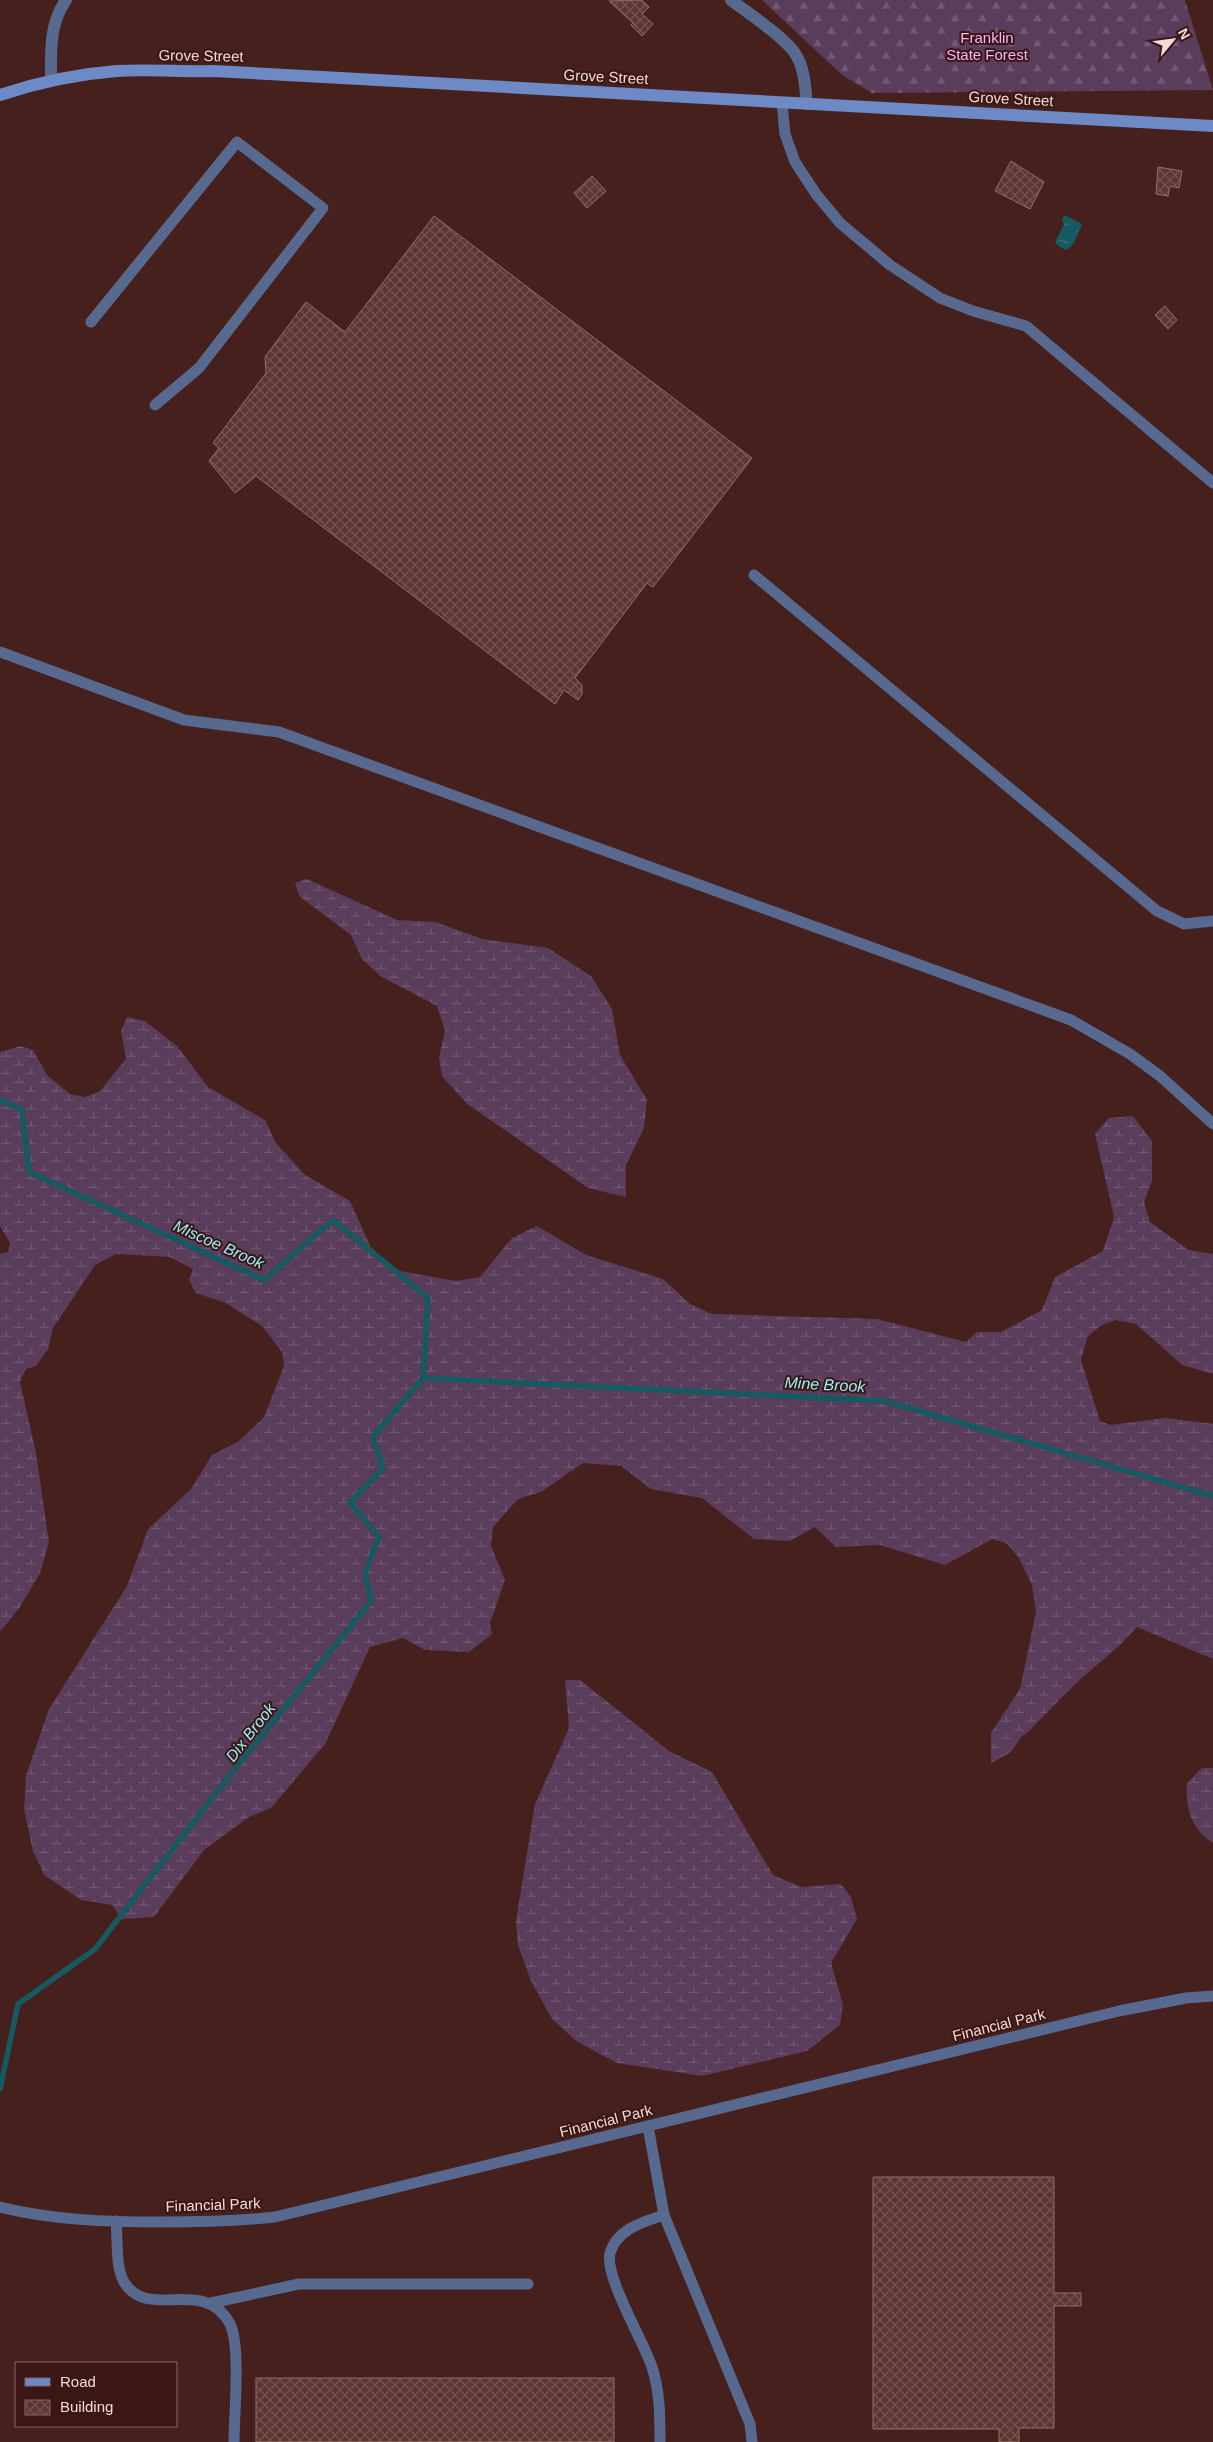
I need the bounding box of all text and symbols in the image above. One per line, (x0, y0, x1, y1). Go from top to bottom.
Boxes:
north arrow (1148, 15, 1198, 65)
text: N (1175, 25, 1194, 42)
park label: Franklin State Forest (946, 29, 1029, 63)
street label: Grove Street (158, 46, 244, 65)
street label: Grove Street (563, 66, 650, 87)
street label: Grove Street (968, 88, 1055, 109)
water label: Miscoe Brook (171, 1217, 267, 1272)
water label: Mine Brook (784, 1374, 867, 1395)
water label: Dix Brook (222, 1699, 279, 1765)
street label: Financial Park (951, 2005, 1048, 2044)
street label: Financial Park (558, 2101, 655, 2140)
street label: Financial Park (165, 2194, 261, 2215)
legend (15, 2362, 178, 2427)
text: Road (60, 2373, 96, 2390)
text: Building (60, 2398, 113, 2415)

